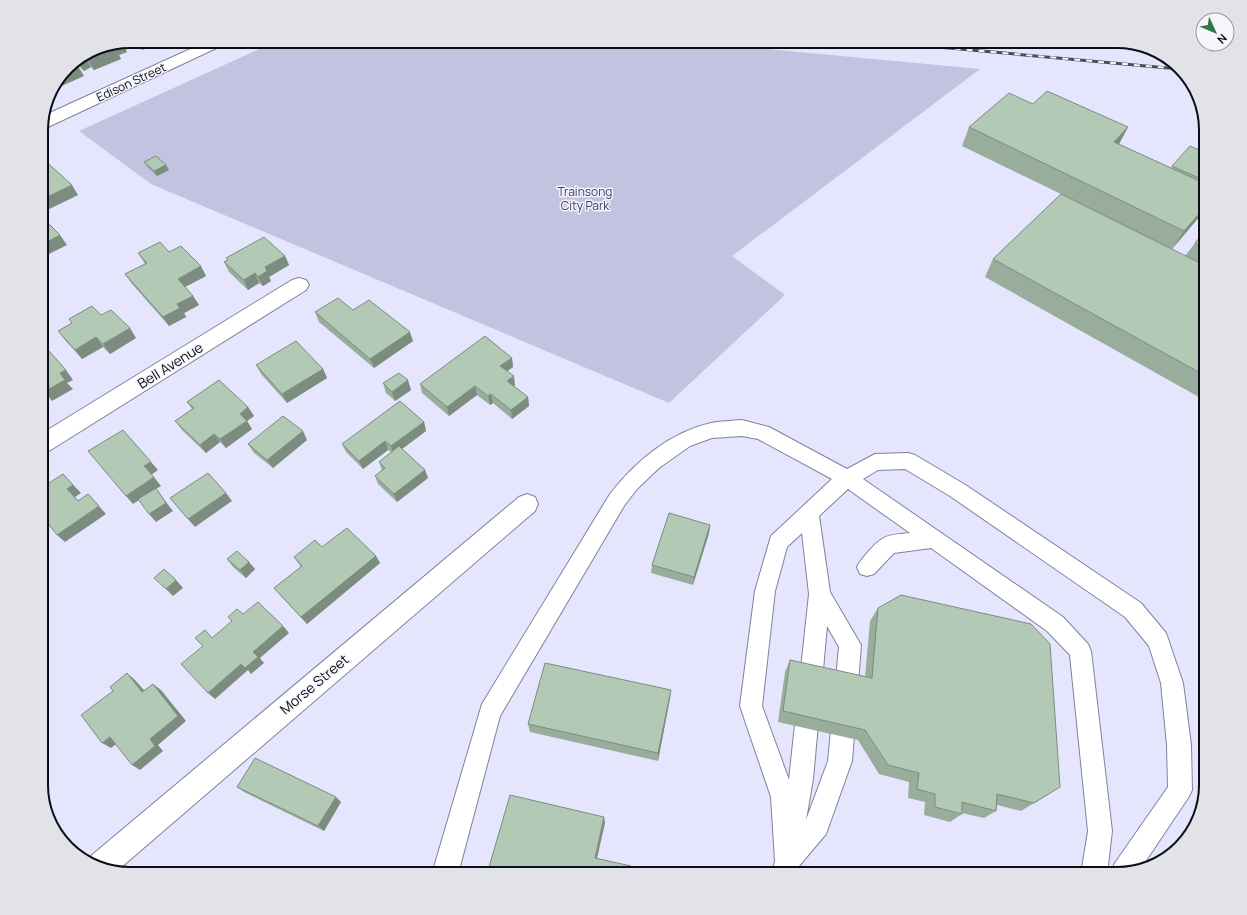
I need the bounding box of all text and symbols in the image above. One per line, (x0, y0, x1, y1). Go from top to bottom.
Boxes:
north arrow (1195, 12, 1235, 52)
text: N (1214, 31, 1231, 47)
street label: Edison Street (93, 58, 169, 106)
park label: Trainsong City Park (558, 183, 612, 214)
street label: Bell Avenue (134, 337, 206, 393)
street label: Morse Street (276, 649, 353, 718)

